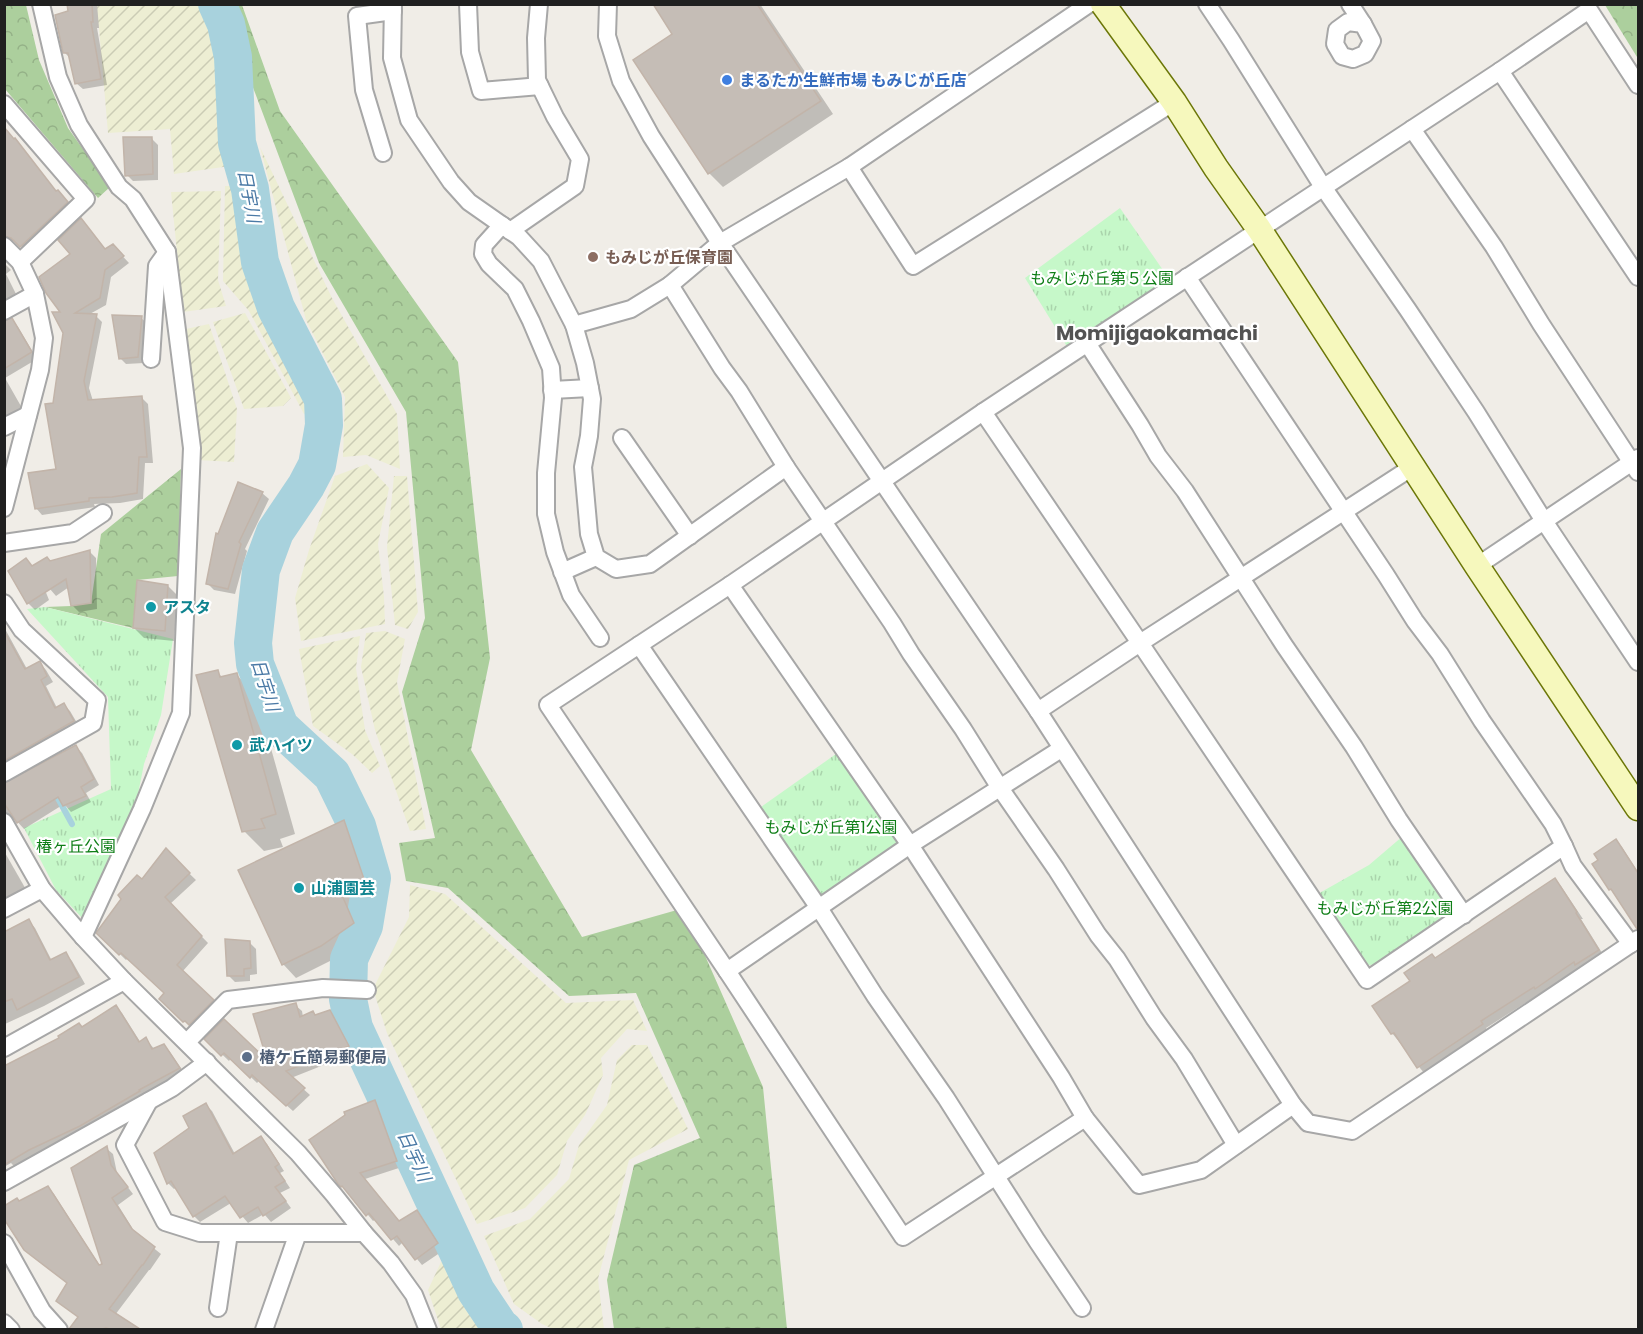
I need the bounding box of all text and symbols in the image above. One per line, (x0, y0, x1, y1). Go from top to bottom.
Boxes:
place label: まるたか生鮮市場 もみじが丘店 (739, 69, 966, 92)
marker: まるたか生鮮市場 もみじが丘店 (720, 73, 734, 87)
water label: 日宇川 (232, 167, 267, 227)
place label: もみじが丘保育園 (605, 246, 733, 269)
marker: もみじが丘保育園 (586, 250, 600, 264)
park label: もみじが丘第５公園 (1030, 267, 1174, 290)
district label: Momijigaokamachi (1056, 319, 1258, 347)
place label: アスタ (163, 596, 211, 619)
marker: アスタ (144, 600, 158, 614)
water label: 日宇川 (245, 655, 286, 716)
place label: 武ハイツ (249, 734, 313, 757)
marker: 武ハイツ (230, 738, 244, 752)
park label: もみじが丘第1公園 (764, 816, 898, 839)
park label: 椿ヶ丘公園 (36, 835, 116, 858)
place label: 山浦園芸 (311, 877, 375, 900)
marker: 山浦園芸 (292, 881, 306, 895)
park label: もみじが丘第2公園 (1316, 897, 1454, 920)
place label: 椿ケ丘簡易郵便局 (259, 1046, 387, 1069)
marker: 椿ケ丘簡易郵便局 (240, 1050, 254, 1064)
water label: 日宇川 (392, 1126, 438, 1187)

